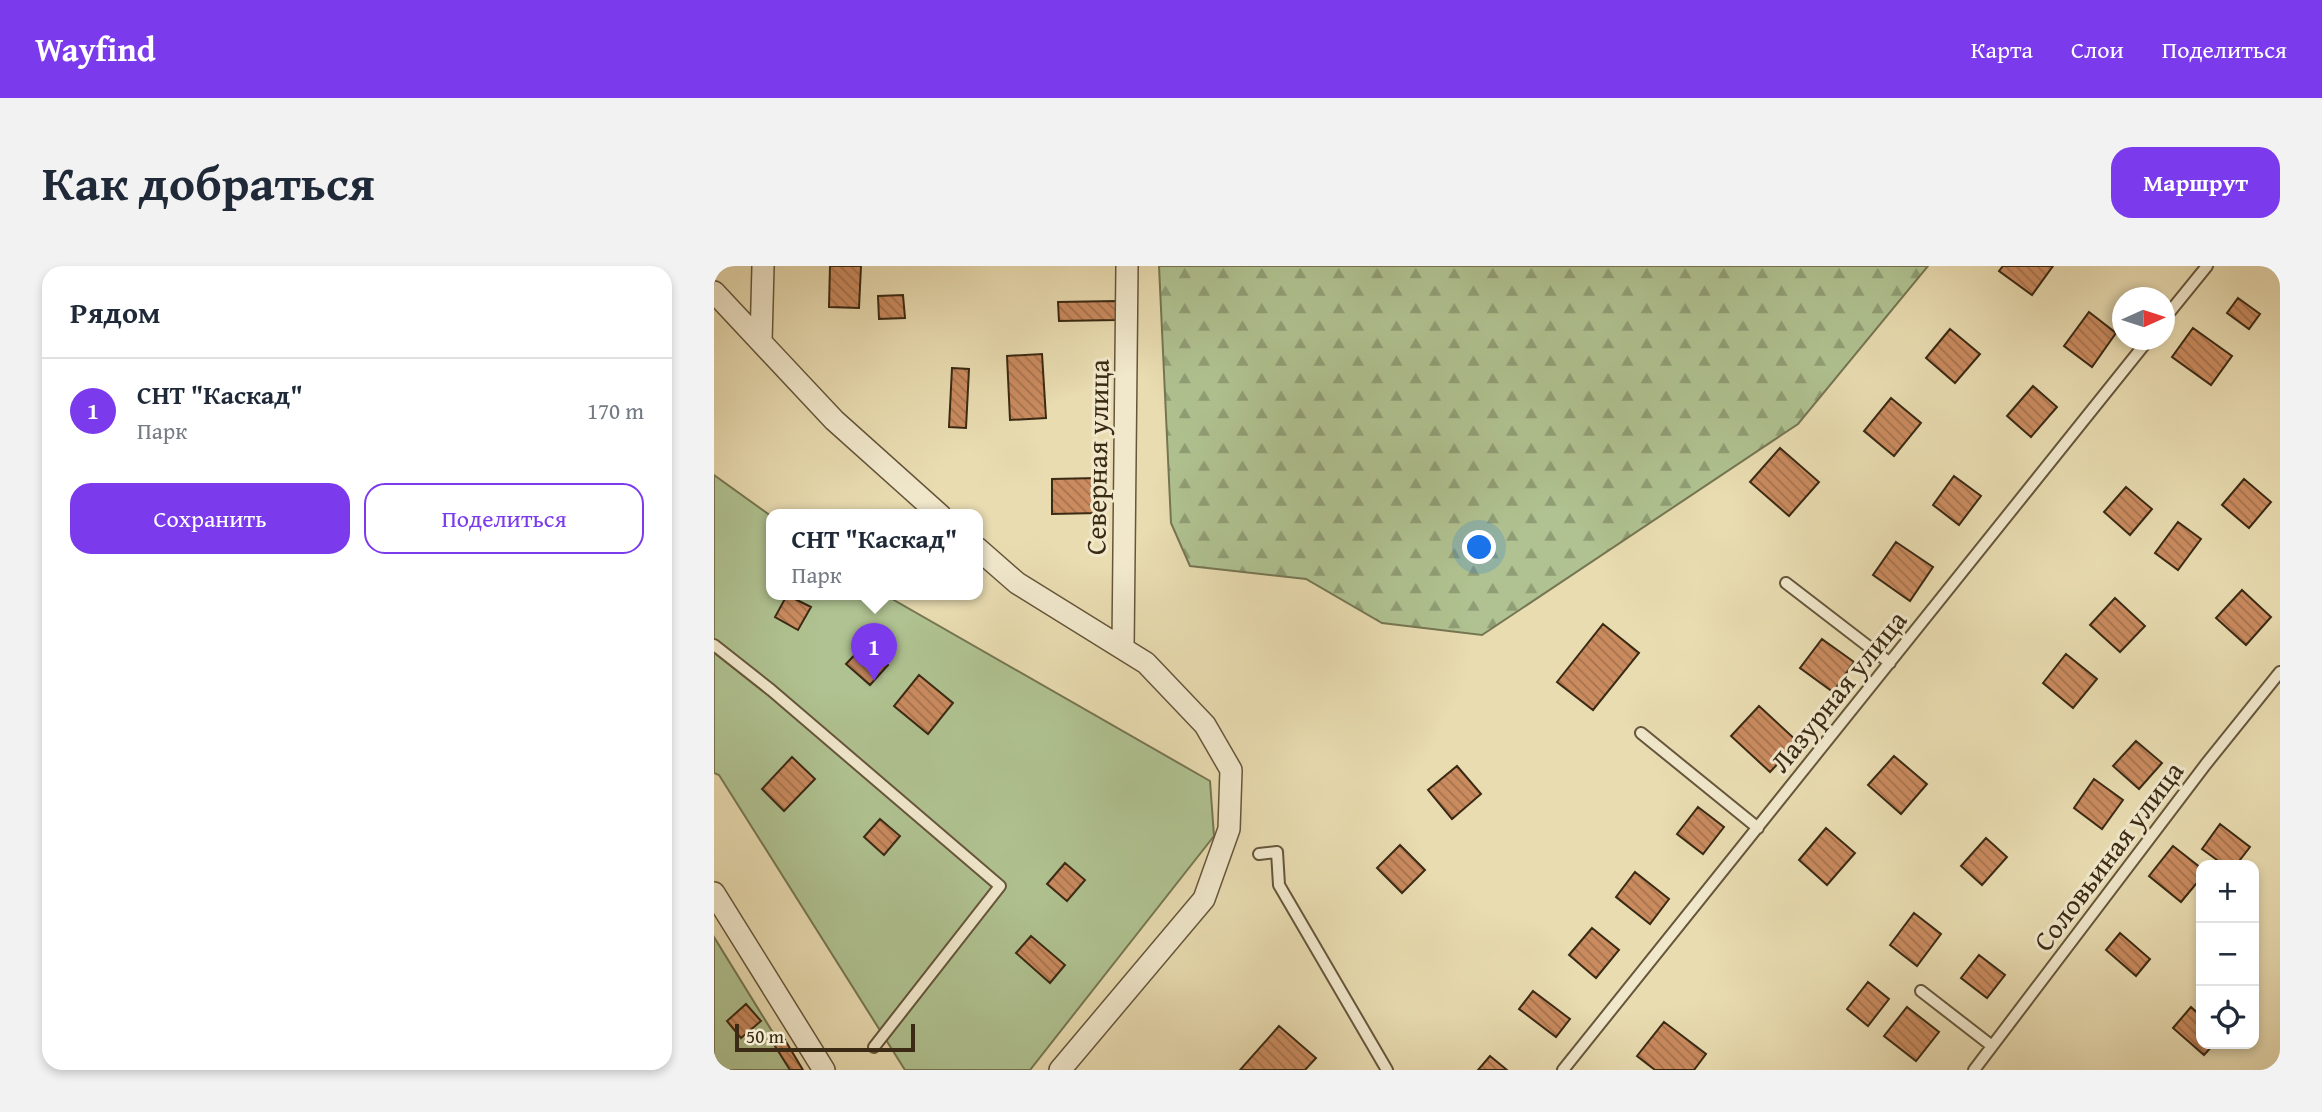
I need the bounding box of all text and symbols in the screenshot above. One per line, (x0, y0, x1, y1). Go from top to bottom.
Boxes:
text: Wayfind (35, 25, 156, 73)
text: Карта (1971, 32, 2033, 67)
text: Слои (2071, 32, 2124, 67)
text: Поделиться (2162, 32, 2287, 67)
text: Как добраться (42, 146, 375, 218)
button: Маршрут (2111, 147, 2280, 218)
north arrow (2112, 287, 2175, 350)
text: Рядом (70, 290, 161, 334)
street label: Северная улица (1074, 358, 1119, 555)
text: СНТ "Каскад" (137, 375, 303, 414)
text: 1 (87, 394, 99, 427)
text: 170 m (587, 394, 644, 427)
text: Парк (137, 414, 187, 447)
button: Сохранить (70, 483, 350, 554)
button: Поделиться (364, 483, 644, 554)
popup (766, 509, 983, 600)
text: СНТ "Каскад" (792, 519, 957, 558)
your location (1462, 530, 1496, 564)
text: Парк (792, 558, 842, 591)
street label: Лазурная улица (1759, 600, 1916, 781)
pin: 1 (851, 623, 897, 681)
street label: Соловьиная улица (2023, 752, 2193, 959)
map controls (2196, 860, 2259, 1049)
button: + (2196, 860, 2259, 923)
button: − (2196, 923, 2259, 986)
button: locate (2196, 986, 2259, 1049)
scale bar (735, 1021, 915, 1053)
text: 50 m (746, 1022, 784, 1050)

